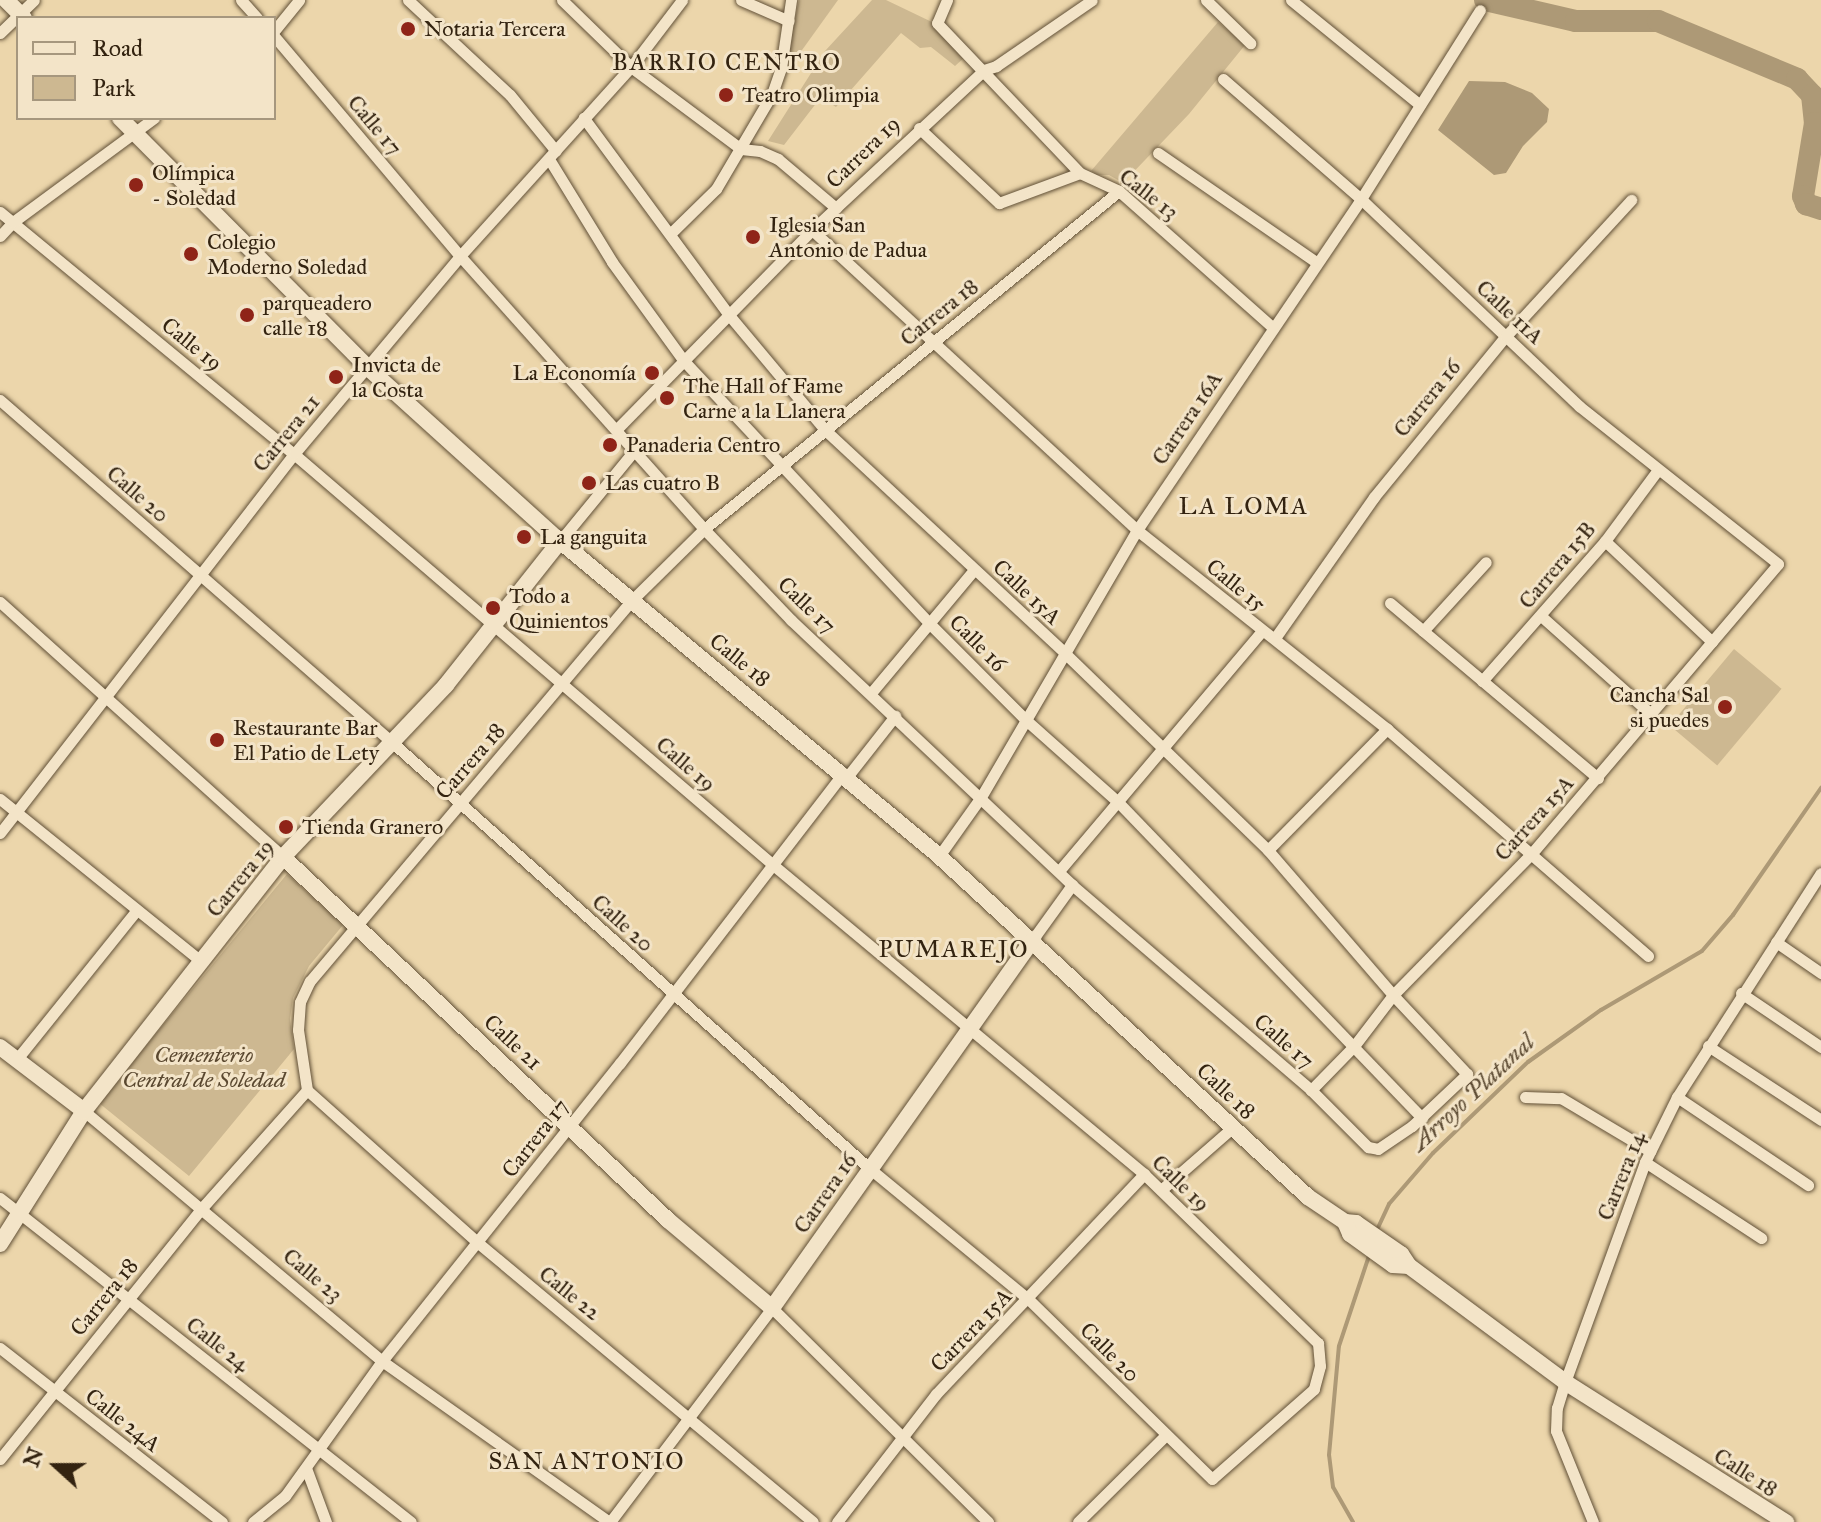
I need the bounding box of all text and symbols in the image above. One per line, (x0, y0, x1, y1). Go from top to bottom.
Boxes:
legend (16, 16, 276, 120)
place label: Notaria Tercera (424, 16, 566, 42)
marker: Notaria Tercera (399, 20, 417, 38)
text: Road (92, 33, 143, 63)
district label: BARRIO CENTRO (612, 49, 842, 77)
text: Park (92, 73, 135, 103)
place label: Teatro Olimpia (742, 82, 879, 108)
marker: Teatro Olimpia (717, 86, 735, 104)
street label: Calle 17 (342, 90, 408, 160)
street label: Carrera 19 (821, 110, 905, 194)
place label: Olímpica - Soledad (152, 159, 236, 210)
street label: Calle 13 (1114, 163, 1184, 225)
marker: Olímpica - Soledad (127, 176, 145, 194)
place label: Iglesia San Antonio de Padua (769, 211, 927, 262)
place label: Colegio Moderno Soledad (207, 228, 367, 280)
marker: Iglesia San Antonio de Padua (744, 228, 762, 246)
marker: Colegio Moderno Soledad (182, 245, 200, 263)
street label: Carrera 18 (895, 273, 983, 351)
street label: Calle 11A (1471, 274, 1549, 350)
place label: parqueadero calle 18 (263, 289, 372, 340)
marker: parqueadero calle 18 (238, 306, 256, 324)
street label: Calle 19 (156, 312, 228, 376)
place label: Invicta de la Costa (352, 351, 441, 402)
street label: Carrera 16 (1388, 354, 1466, 442)
place label: La Economía (513, 360, 636, 386)
marker: La Economía (643, 364, 661, 382)
street label: Carrera 16A (1146, 366, 1228, 470)
marker: Invicta de la Costa (327, 368, 345, 386)
place label: The Hall of Fame Carne a la Llanera (683, 372, 846, 424)
street label: Carrera 21 (247, 389, 325, 477)
marker: The Hall of Fame Carne a la Llanera (658, 389, 676, 407)
place label: Panaderia Centro (626, 432, 780, 458)
marker: Panaderia Centro (601, 436, 619, 454)
street label: Calle 20 (102, 460, 174, 528)
place label: Las cuatro B (605, 470, 720, 496)
marker: Las cuatro B (580, 474, 598, 492)
district label: LA LOMA (1179, 493, 1309, 521)
street label: Carrera 15B (1513, 516, 1601, 614)
place label: La ganguita (540, 524, 647, 550)
marker: La ganguita (515, 528, 533, 546)
street label: Calle 15 (1201, 553, 1271, 617)
street label: Calle 15A (987, 554, 1067, 630)
street label: Calle 17 (772, 571, 842, 639)
place label: Todo a Quinientos (509, 582, 608, 634)
marker: Todo a Quinientos (484, 599, 502, 617)
street label: Calle 16 (944, 609, 1012, 677)
street label: Calle 18 (704, 628, 776, 692)
place label: Cancha Sal si puedes (1609, 681, 1709, 732)
marker: Cancha Sal si puedes (1716, 698, 1734, 716)
place label: Restaurante Bar El Patio de Lety (233, 714, 379, 766)
street label: Carrera 18 (430, 717, 510, 805)
marker: Restaurante Bar El Patio de Lety (208, 731, 226, 749)
street label: Calle 19 (651, 731, 721, 797)
street label: Carrera 15A (1489, 770, 1579, 866)
place label: Tienda Granero (302, 814, 443, 840)
marker: Tienda Granero (277, 818, 295, 836)
street label: Carrera 19 (201, 834, 279, 922)
street label: Calle 20 (587, 889, 659, 957)
district label: PUMAREJO (878, 936, 1030, 964)
street label: Calle 17 (1249, 1008, 1319, 1074)
street label: Calle 21 (479, 1009, 547, 1075)
water label: Arroyo Platanal (1405, 1029, 1541, 1157)
park label: Cementerio Central de Soledad (122, 1041, 286, 1092)
street label: Calle 18 (1191, 1057, 1261, 1125)
street label: Carrera 17 (496, 1093, 574, 1183)
street label: Carrera 14 (1591, 1128, 1651, 1224)
street label: Carrera 16 (788, 1148, 862, 1238)
street label: Calle 19 (1147, 1149, 1215, 1217)
street label: Calle 23 (278, 1242, 348, 1308)
street label: Carrera 18 (65, 1253, 143, 1341)
street label: Calle 22 (534, 1260, 606, 1326)
street label: Carrera 15A (925, 1283, 1017, 1377)
street label: Calle 24 (181, 1311, 255, 1377)
street label: Calle 20 (1075, 1317, 1145, 1387)
street label: Calle 24A (80, 1383, 166, 1457)
north arrow (16, 1426, 96, 1506)
street label: Calle 18 (1709, 1442, 1783, 1502)
text: N (17, 1444, 49, 1471)
district label: SAN ANTONIO (488, 1448, 686, 1476)

